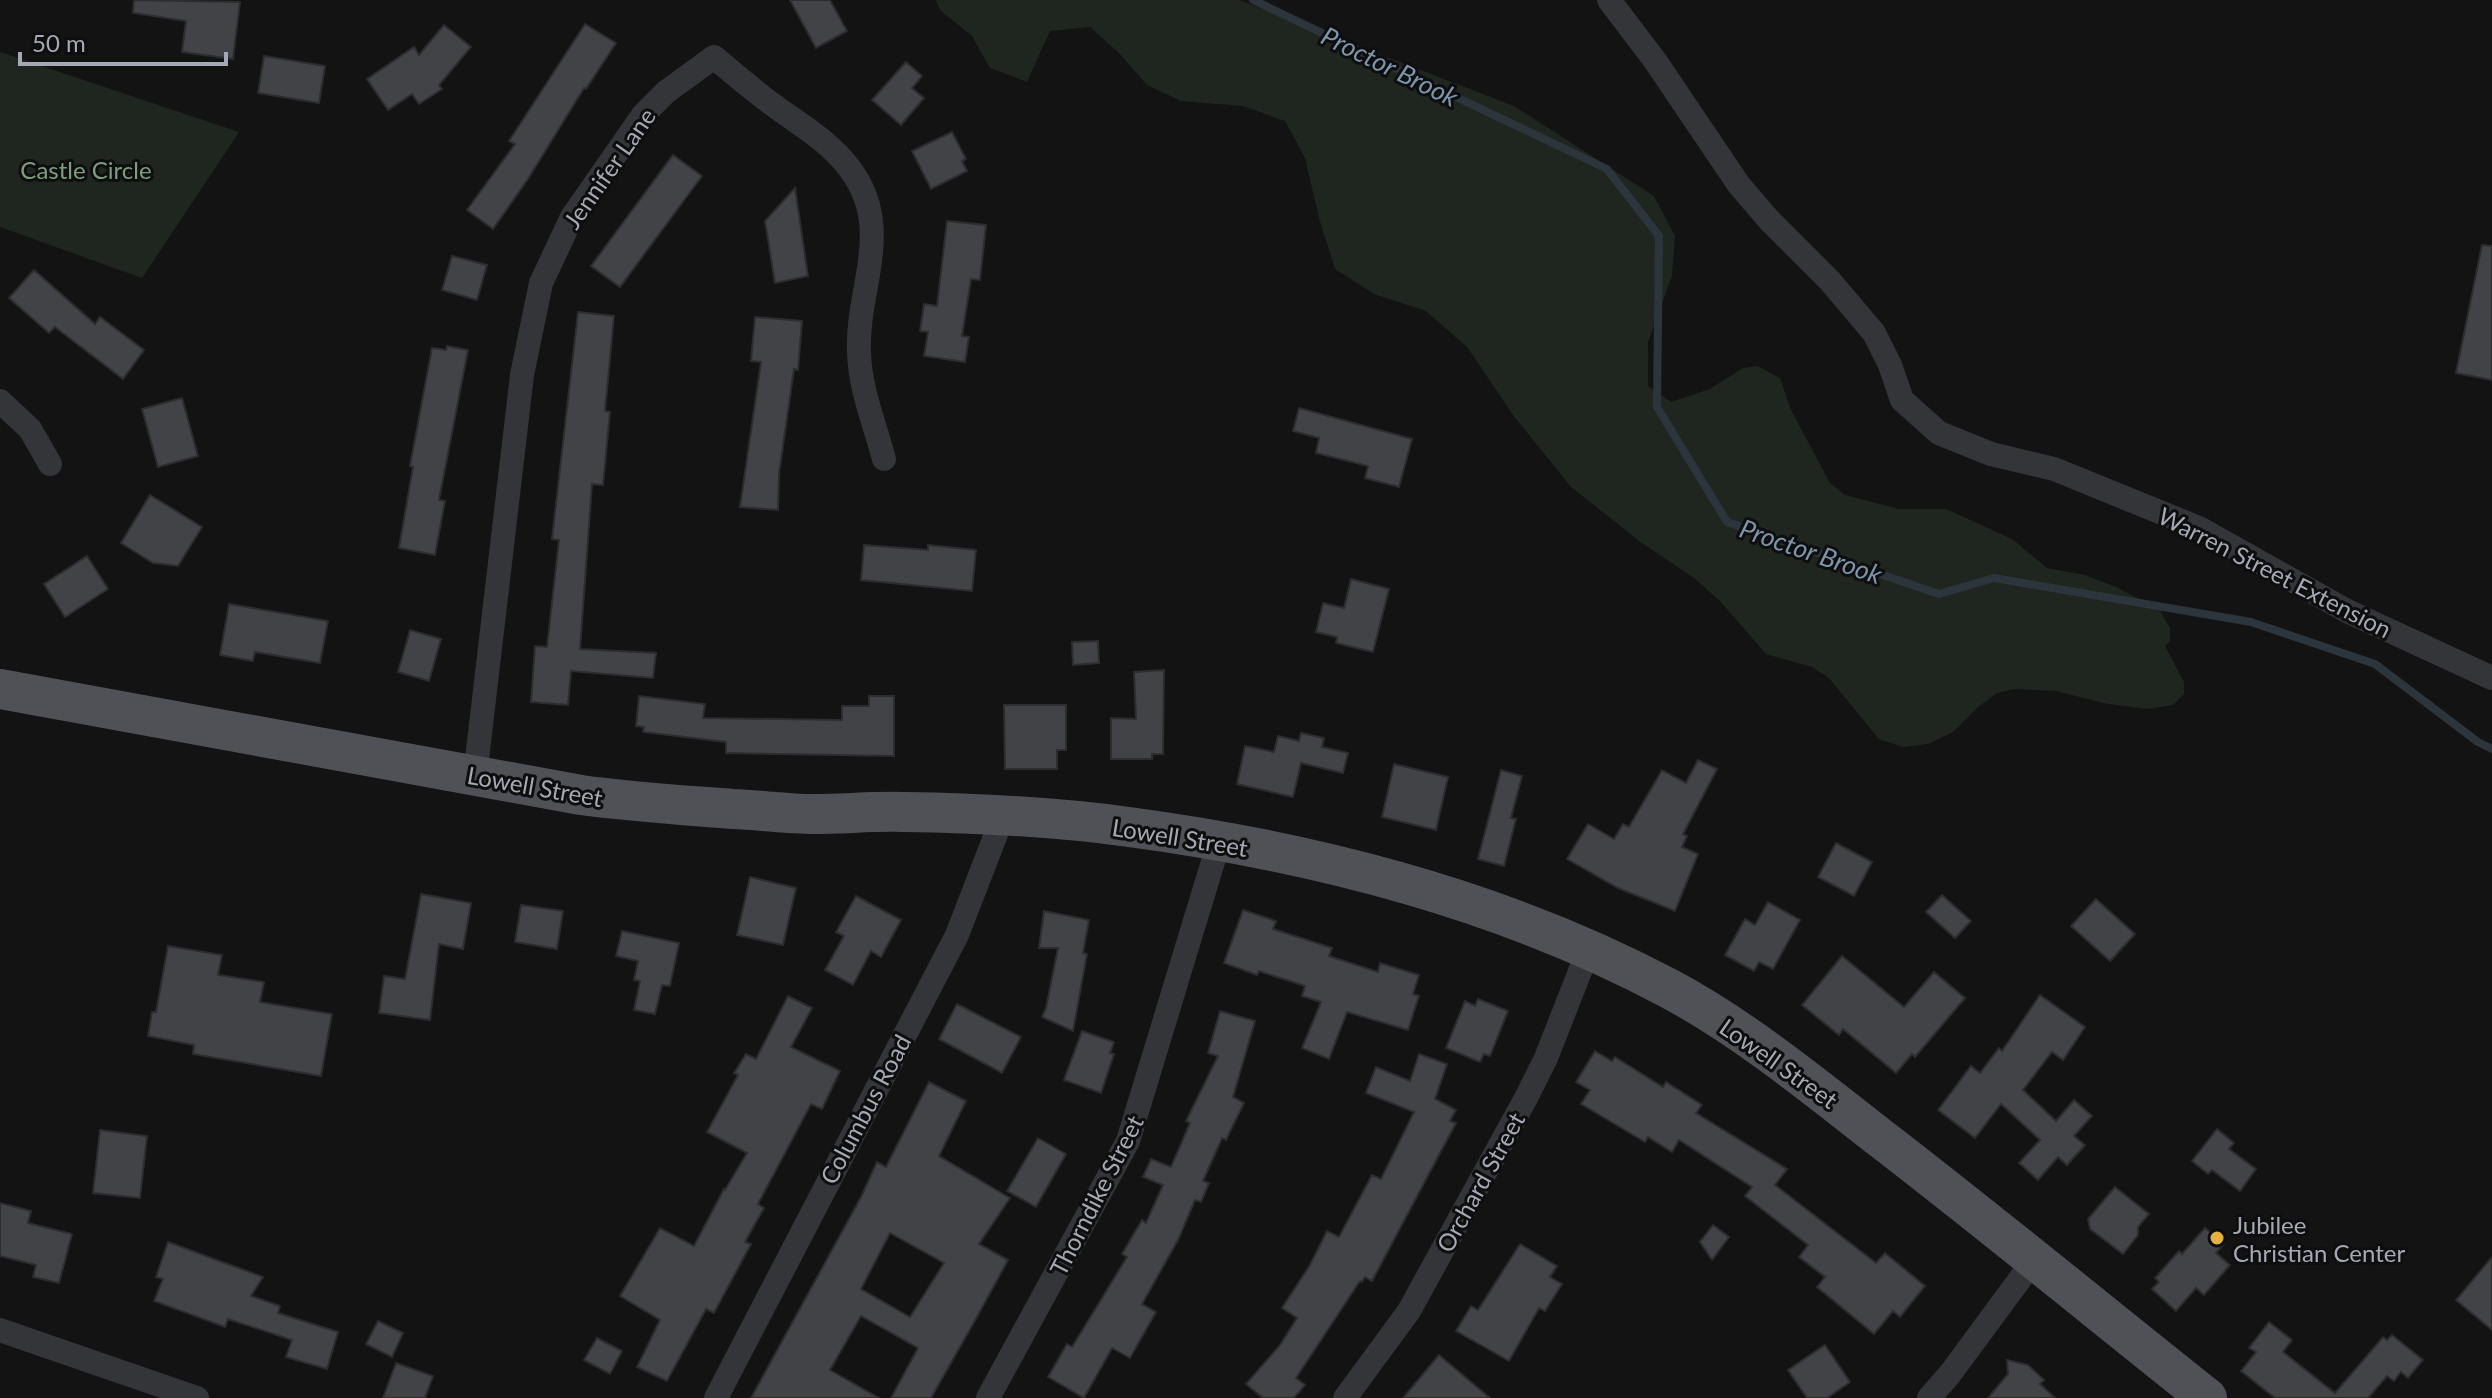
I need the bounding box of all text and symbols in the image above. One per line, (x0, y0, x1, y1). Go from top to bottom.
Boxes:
scale bar (20, 16, 226, 66)
water label: Proctor Brook (1316, 19, 1464, 113)
text: 50 m (32, 28, 86, 57)
street label: Jennifer Lane (557, 102, 661, 234)
park label: Castle Circle (20, 155, 152, 184)
street label: Warren Street Extension (2154, 501, 2396, 643)
water label: Proctor Brook (1736, 512, 1887, 590)
street label: Lowell Street (465, 760, 605, 812)
street label: Lowell Street (1110, 812, 1250, 862)
street label: Lowell Street (1715, 1012, 1844, 1114)
street label: Columbus Road (814, 1029, 916, 1189)
street label: Orchard Street (1430, 1107, 1530, 1257)
street label: Thorndike Street (1043, 1110, 1149, 1280)
place label: Jubilee Christian Center (2233, 1210, 2405, 1267)
marker: Jubilee Christian Center (2208, 1229, 2226, 1247)

